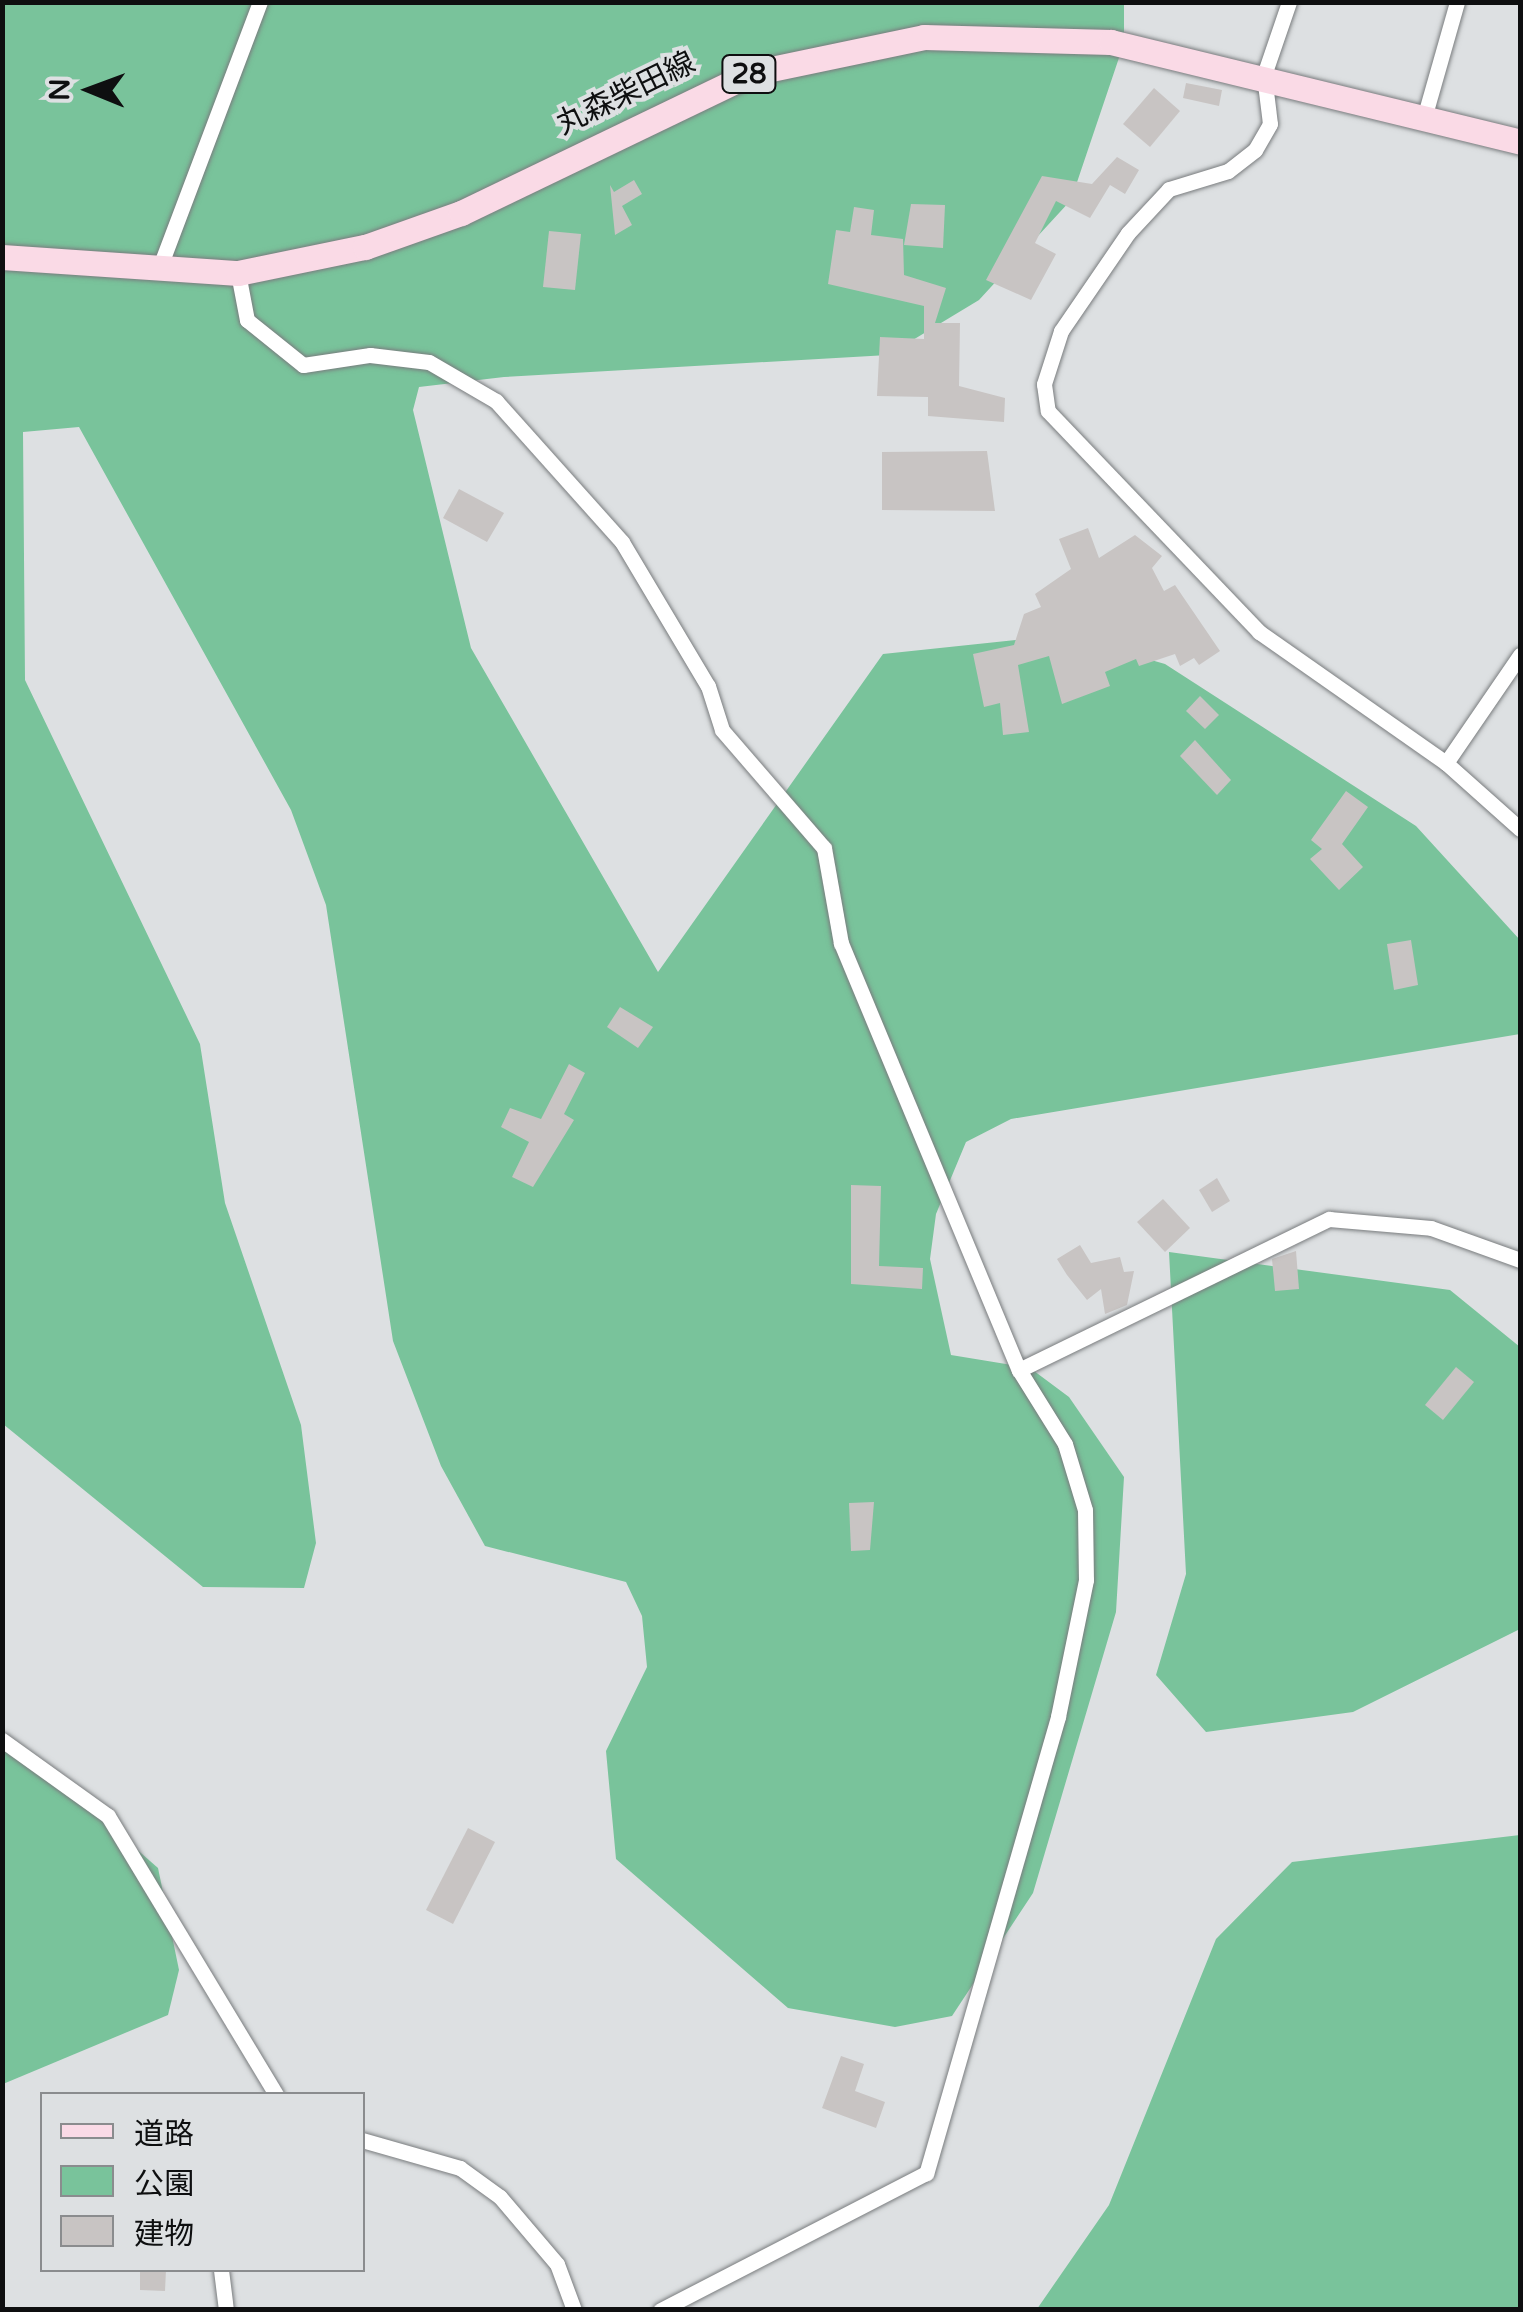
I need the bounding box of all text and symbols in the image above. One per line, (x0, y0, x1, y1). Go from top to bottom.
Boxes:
north arrow (40, 40, 140, 140)
street label: 丸森柴田線 (551, 45, 701, 143)
road number: 28 (719, 51, 779, 97)
text: N (43, 78, 77, 101)
legend (40, 2092, 365, 2272)
text: 道路 (134, 2116, 194, 2153)
text: 公園 (134, 2166, 194, 2203)
text: 建物 (134, 2216, 194, 2253)

